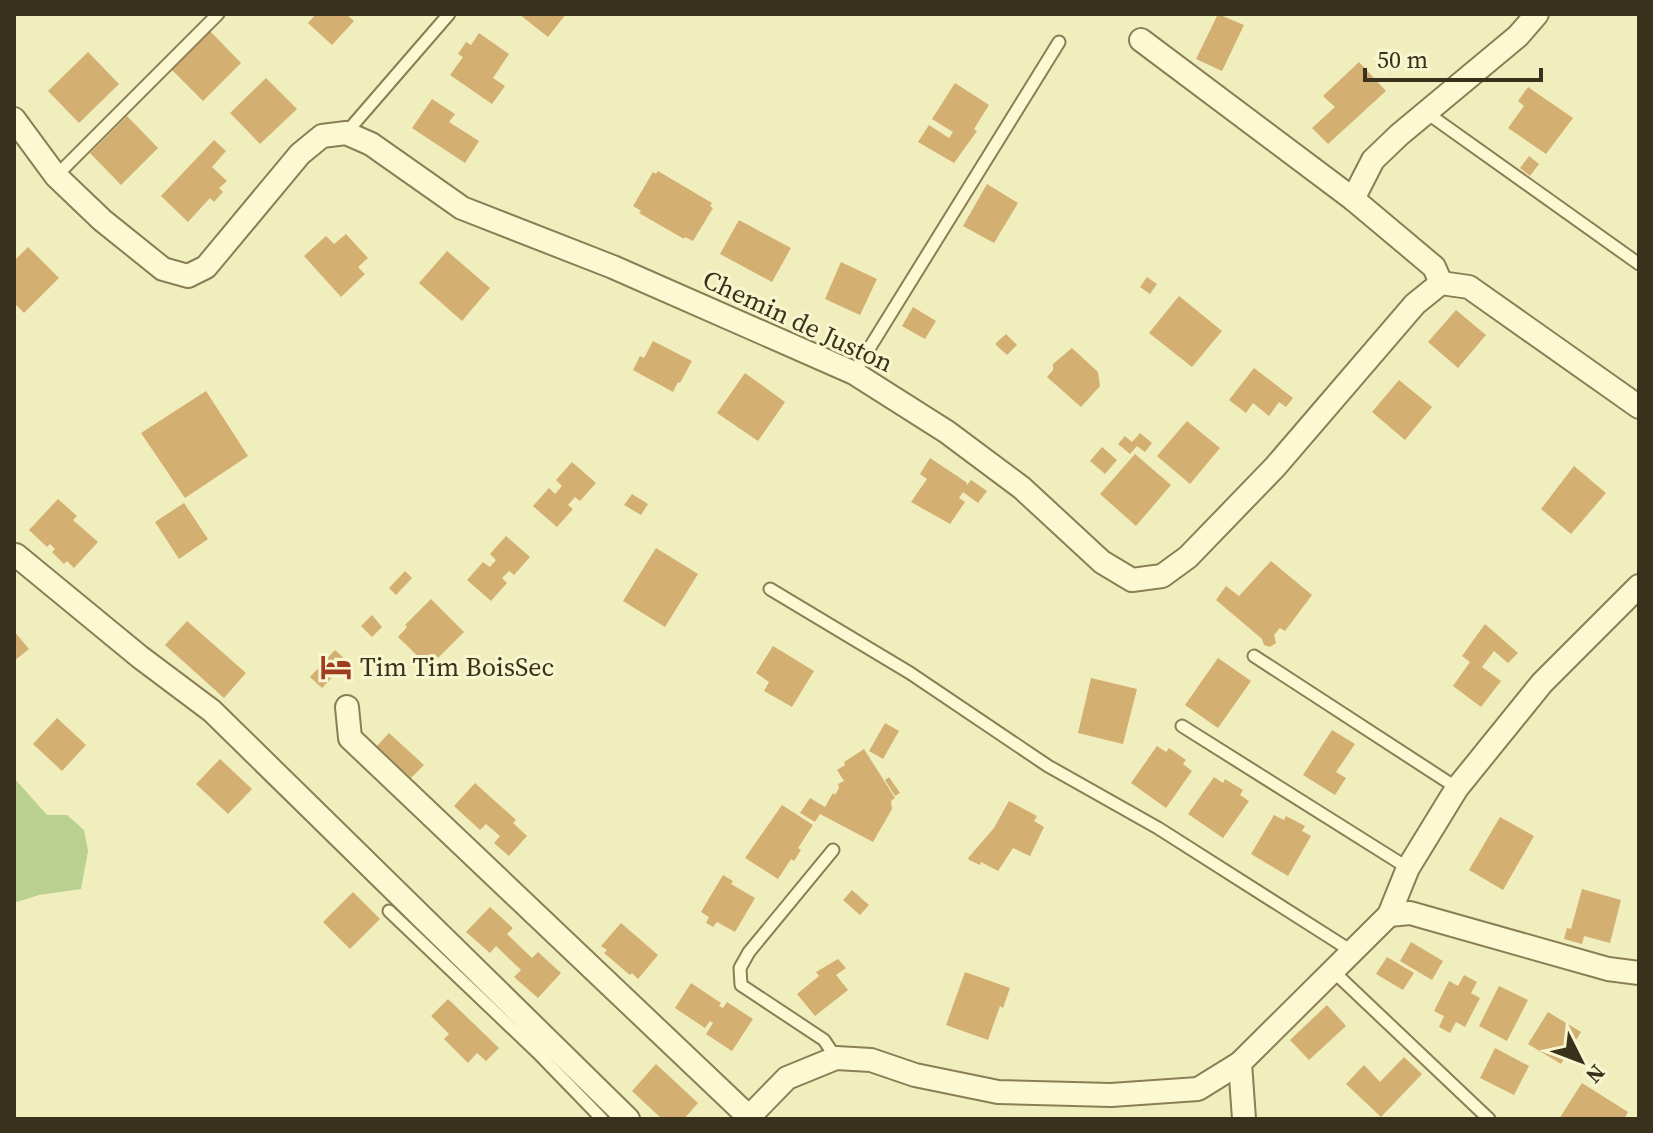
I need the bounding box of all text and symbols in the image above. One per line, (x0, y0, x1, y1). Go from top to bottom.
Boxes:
scale bar (1365, 32, 1541, 82)
text: 50 m (1377, 43, 1428, 76)
street label: Chemin de Juston (697, 261, 899, 381)
place label: Tim Tim BoisSec (360, 649, 554, 685)
hotel icon: Tim Tim BoisSec (319, 650, 353, 684)
north arrow (1541, 1021, 1621, 1101)
text: N (1579, 1058, 1612, 1090)

